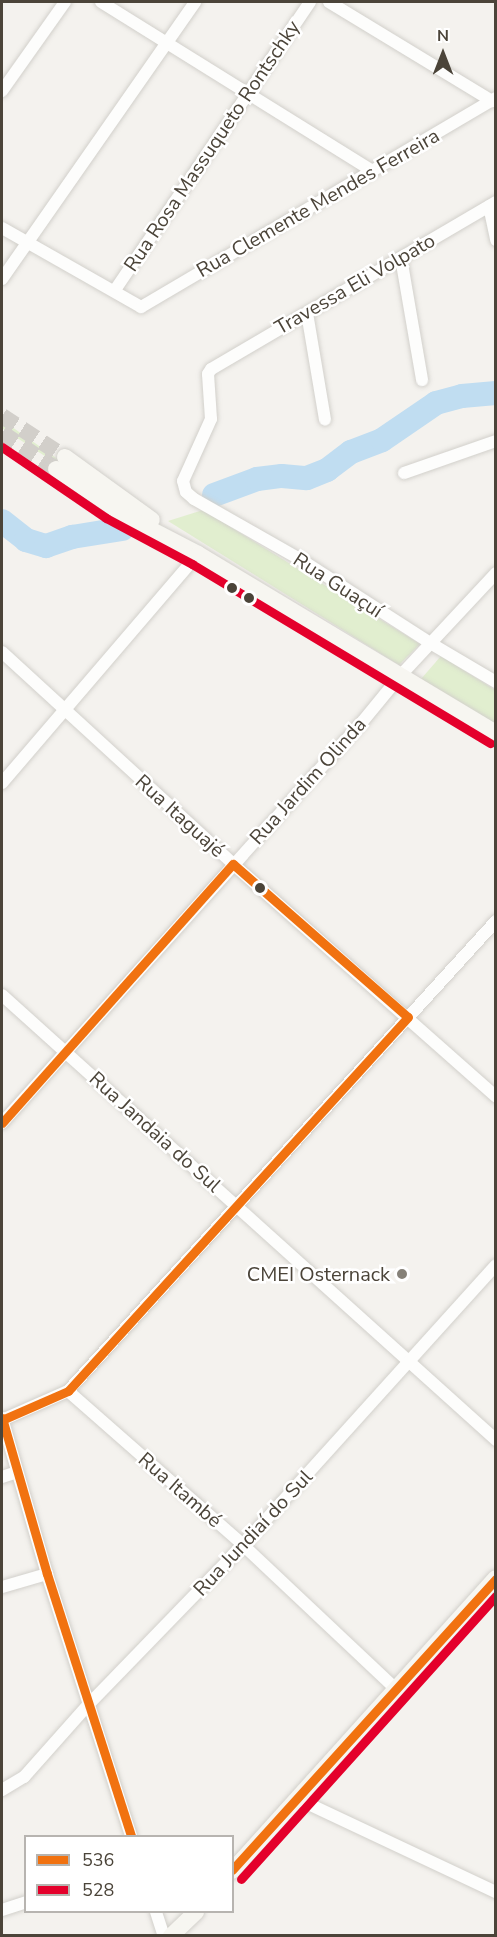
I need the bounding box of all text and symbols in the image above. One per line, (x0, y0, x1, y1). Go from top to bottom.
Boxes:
street label: Rua Rosa Massuqueto Rontschky (119, 16, 305, 276)
north arrow (413, 24, 473, 84)
text: N (437, 25, 449, 47)
street label: Rua Clemente Mendes Ferreira (192, 123, 444, 283)
street label: Travessa Eli Volpato (271, 228, 439, 340)
street label: Rua Guaçuí (289, 547, 387, 623)
unlabelled marker (226, 582, 238, 594)
unlabelled marker (243, 592, 255, 604)
street label: Rua Jardim Olinda (245, 713, 371, 849)
street label: Rua Itaguajé (130, 770, 230, 862)
unlabelled marker (254, 882, 266, 894)
street label: Rua Jandaia do Sul (84, 1067, 226, 1197)
place label: CMEI Osternack (247, 1262, 390, 1286)
marker: CMEI Osternack (395, 1267, 409, 1281)
street label: Rua Itambé (133, 1447, 227, 1533)
street label: Rua Jundiaí do Sul (188, 1465, 318, 1601)
legend (24, 1835, 234, 1913)
text: 536 (82, 1848, 114, 1872)
text: 528 (82, 1878, 114, 1902)

